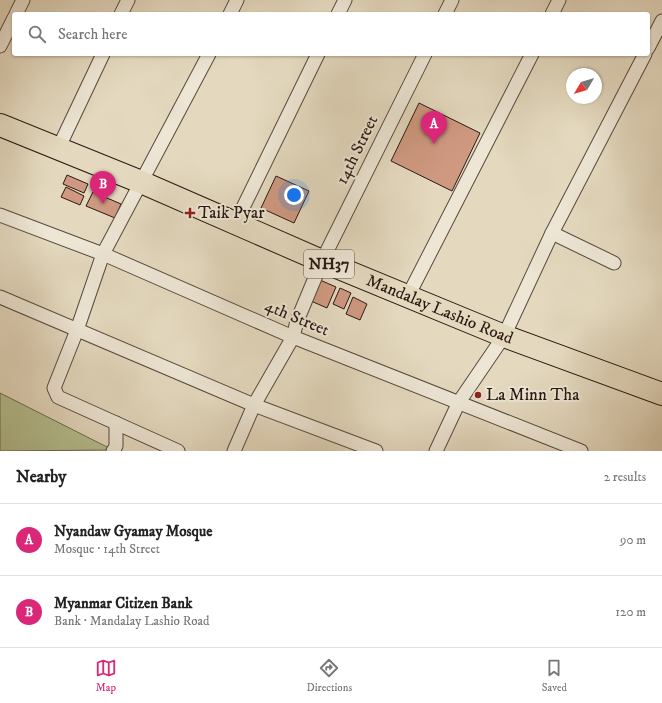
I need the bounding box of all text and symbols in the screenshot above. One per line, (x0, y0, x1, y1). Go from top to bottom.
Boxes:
search box (12, 12, 650, 56)
icon: search (26, 23, 48, 45)
text: Search here (58, 25, 127, 44)
north arrow (566, 68, 602, 104)
street label: 14th Street (331, 111, 383, 188)
pin: A (421, 111, 447, 144)
pin: B (90, 171, 116, 204)
your location (284, 185, 304, 205)
place label: Taik Pyar (198, 202, 265, 224)
marker: Taik Pyar (185, 208, 195, 218)
road number: NH37 (304, 250, 354, 278)
street label: Mandalay Lashio Road (363, 269, 517, 350)
street label: 4th Street (261, 295, 333, 342)
place label: La Minn Tha (486, 384, 580, 406)
marker: La Minn Tha (473, 390, 483, 400)
text: Nearby (16, 466, 66, 488)
text: 2 results (604, 469, 646, 485)
text: Nyandaw Gyamay Mosque (54, 522, 212, 541)
text: A (25, 532, 33, 548)
text: 90 m (620, 532, 646, 548)
text: Mosque · 14th Street (54, 541, 160, 557)
text: Myanmar Citizen Bank (54, 594, 192, 613)
text: B (25, 604, 33, 620)
text: 120 m (615, 604, 646, 620)
text: Bank · Mandalay Lashio Road (54, 613, 210, 629)
tab: Map (95, 657, 117, 695)
tab: Directions (307, 657, 352, 695)
tab: Saved (542, 657, 567, 695)

